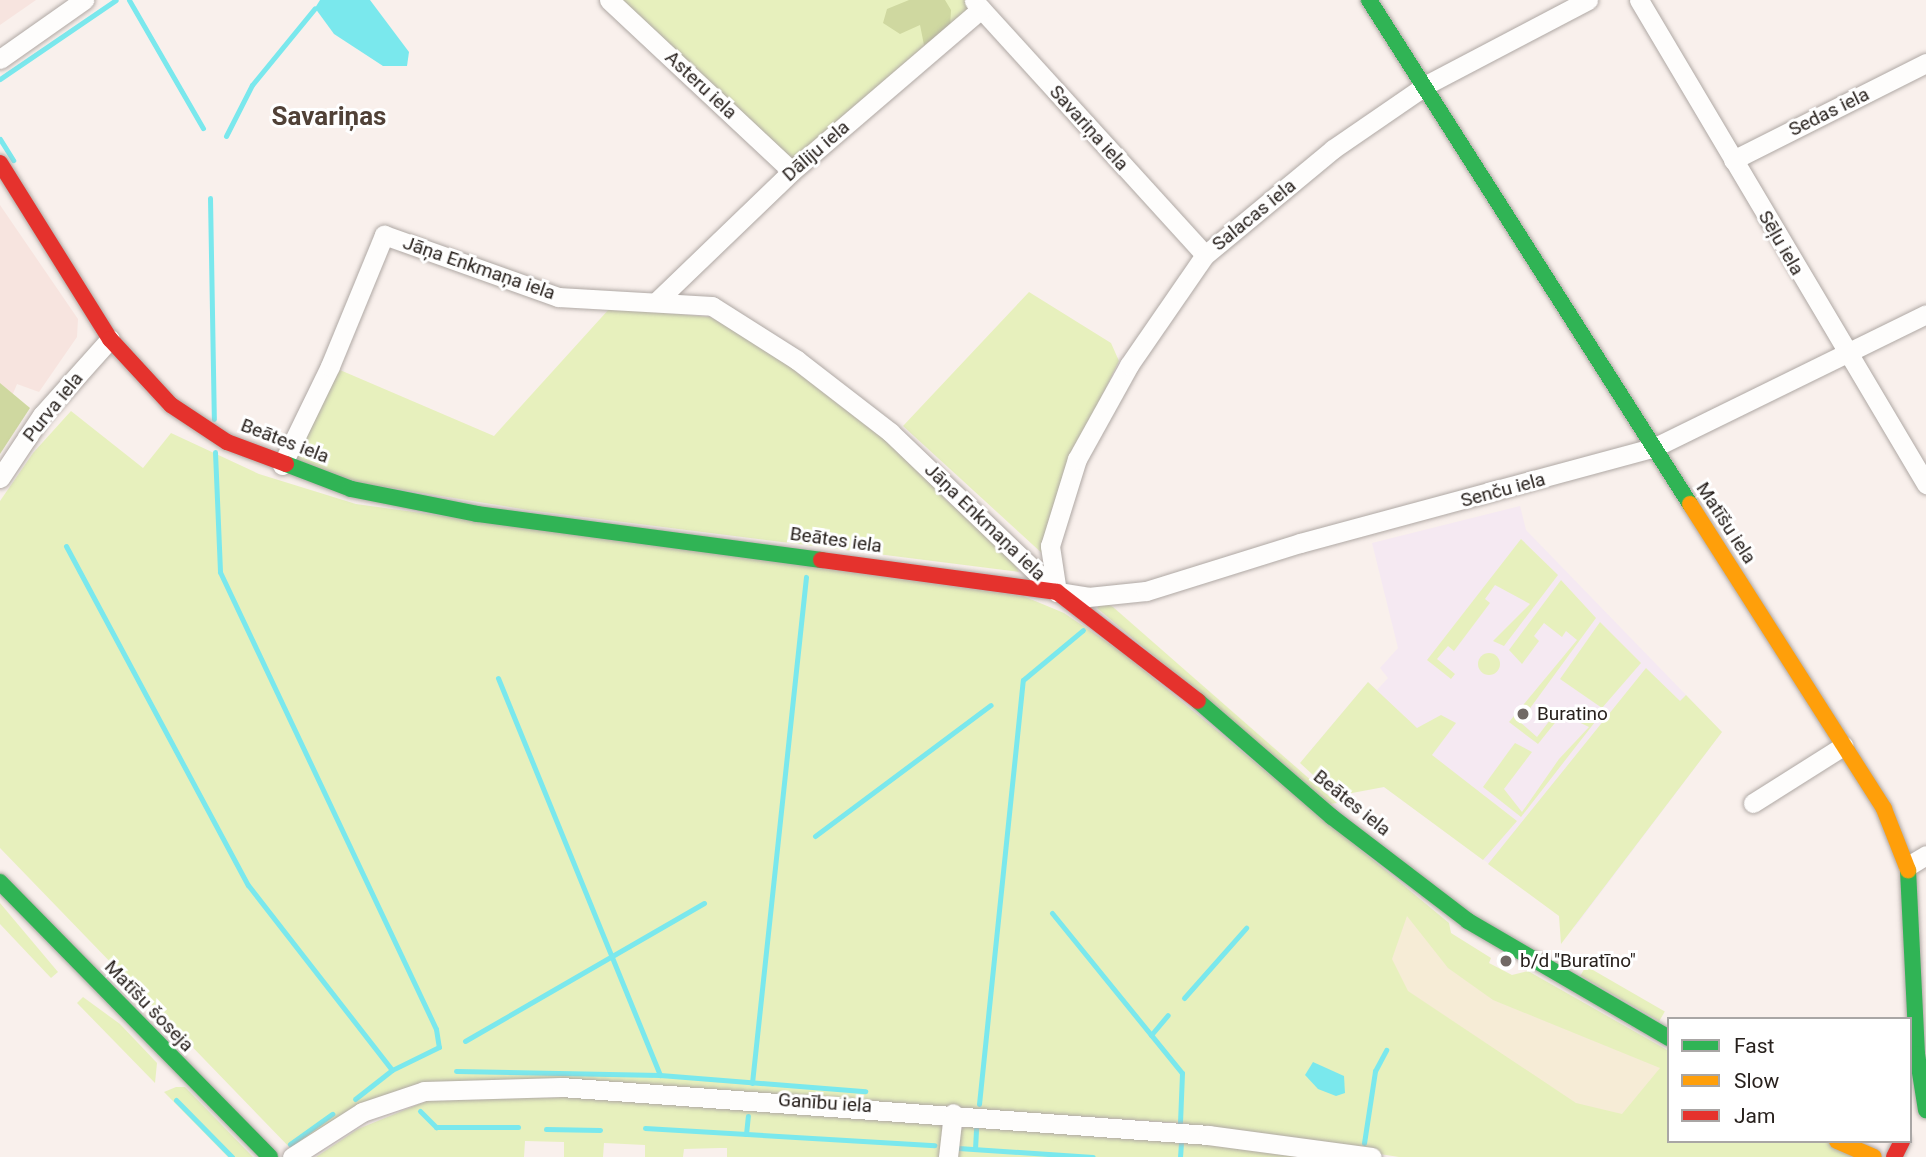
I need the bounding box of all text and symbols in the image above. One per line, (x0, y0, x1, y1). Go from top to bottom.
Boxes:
street label: Asteru iela (660, 46, 742, 124)
street label: Savariņa iela (1045, 81, 1133, 175)
street label: Sedas iela (1785, 83, 1873, 141)
district label: Savariņas (272, 101, 386, 133)
street label: Dāliju iela (778, 116, 854, 186)
street label: Salacas iela (1208, 174, 1300, 256)
street label: Sēļu iela (1753, 207, 1809, 279)
street label: Jāņa Enkmaņa iela (400, 231, 558, 305)
street label: Purva iela (18, 368, 88, 446)
street label: Beātes iela (238, 414, 332, 468)
street label: Jāņa Enkmaņa iela (920, 458, 1050, 586)
street label: Senču iela (1458, 468, 1548, 512)
street label: Matīšu iela (1691, 478, 1761, 568)
street label: Beātes iela (789, 522, 883, 558)
place label: Buratino (1537, 703, 1608, 725)
marker: Buratino (1515, 706, 1531, 722)
street label: Beātes iela (1309, 765, 1395, 841)
place label: b/d "Buratīno" (1520, 950, 1636, 972)
marker: b/d "Buratīno" (1498, 953, 1514, 969)
street label: Matīšu šoseja (100, 956, 198, 1056)
legend (1667, 1017, 1912, 1143)
text: Fast (1734, 1034, 1774, 1058)
text: Slow (1734, 1069, 1779, 1093)
street label: Ganību iela (777, 1088, 873, 1118)
text: Jam (1734, 1104, 1775, 1128)

